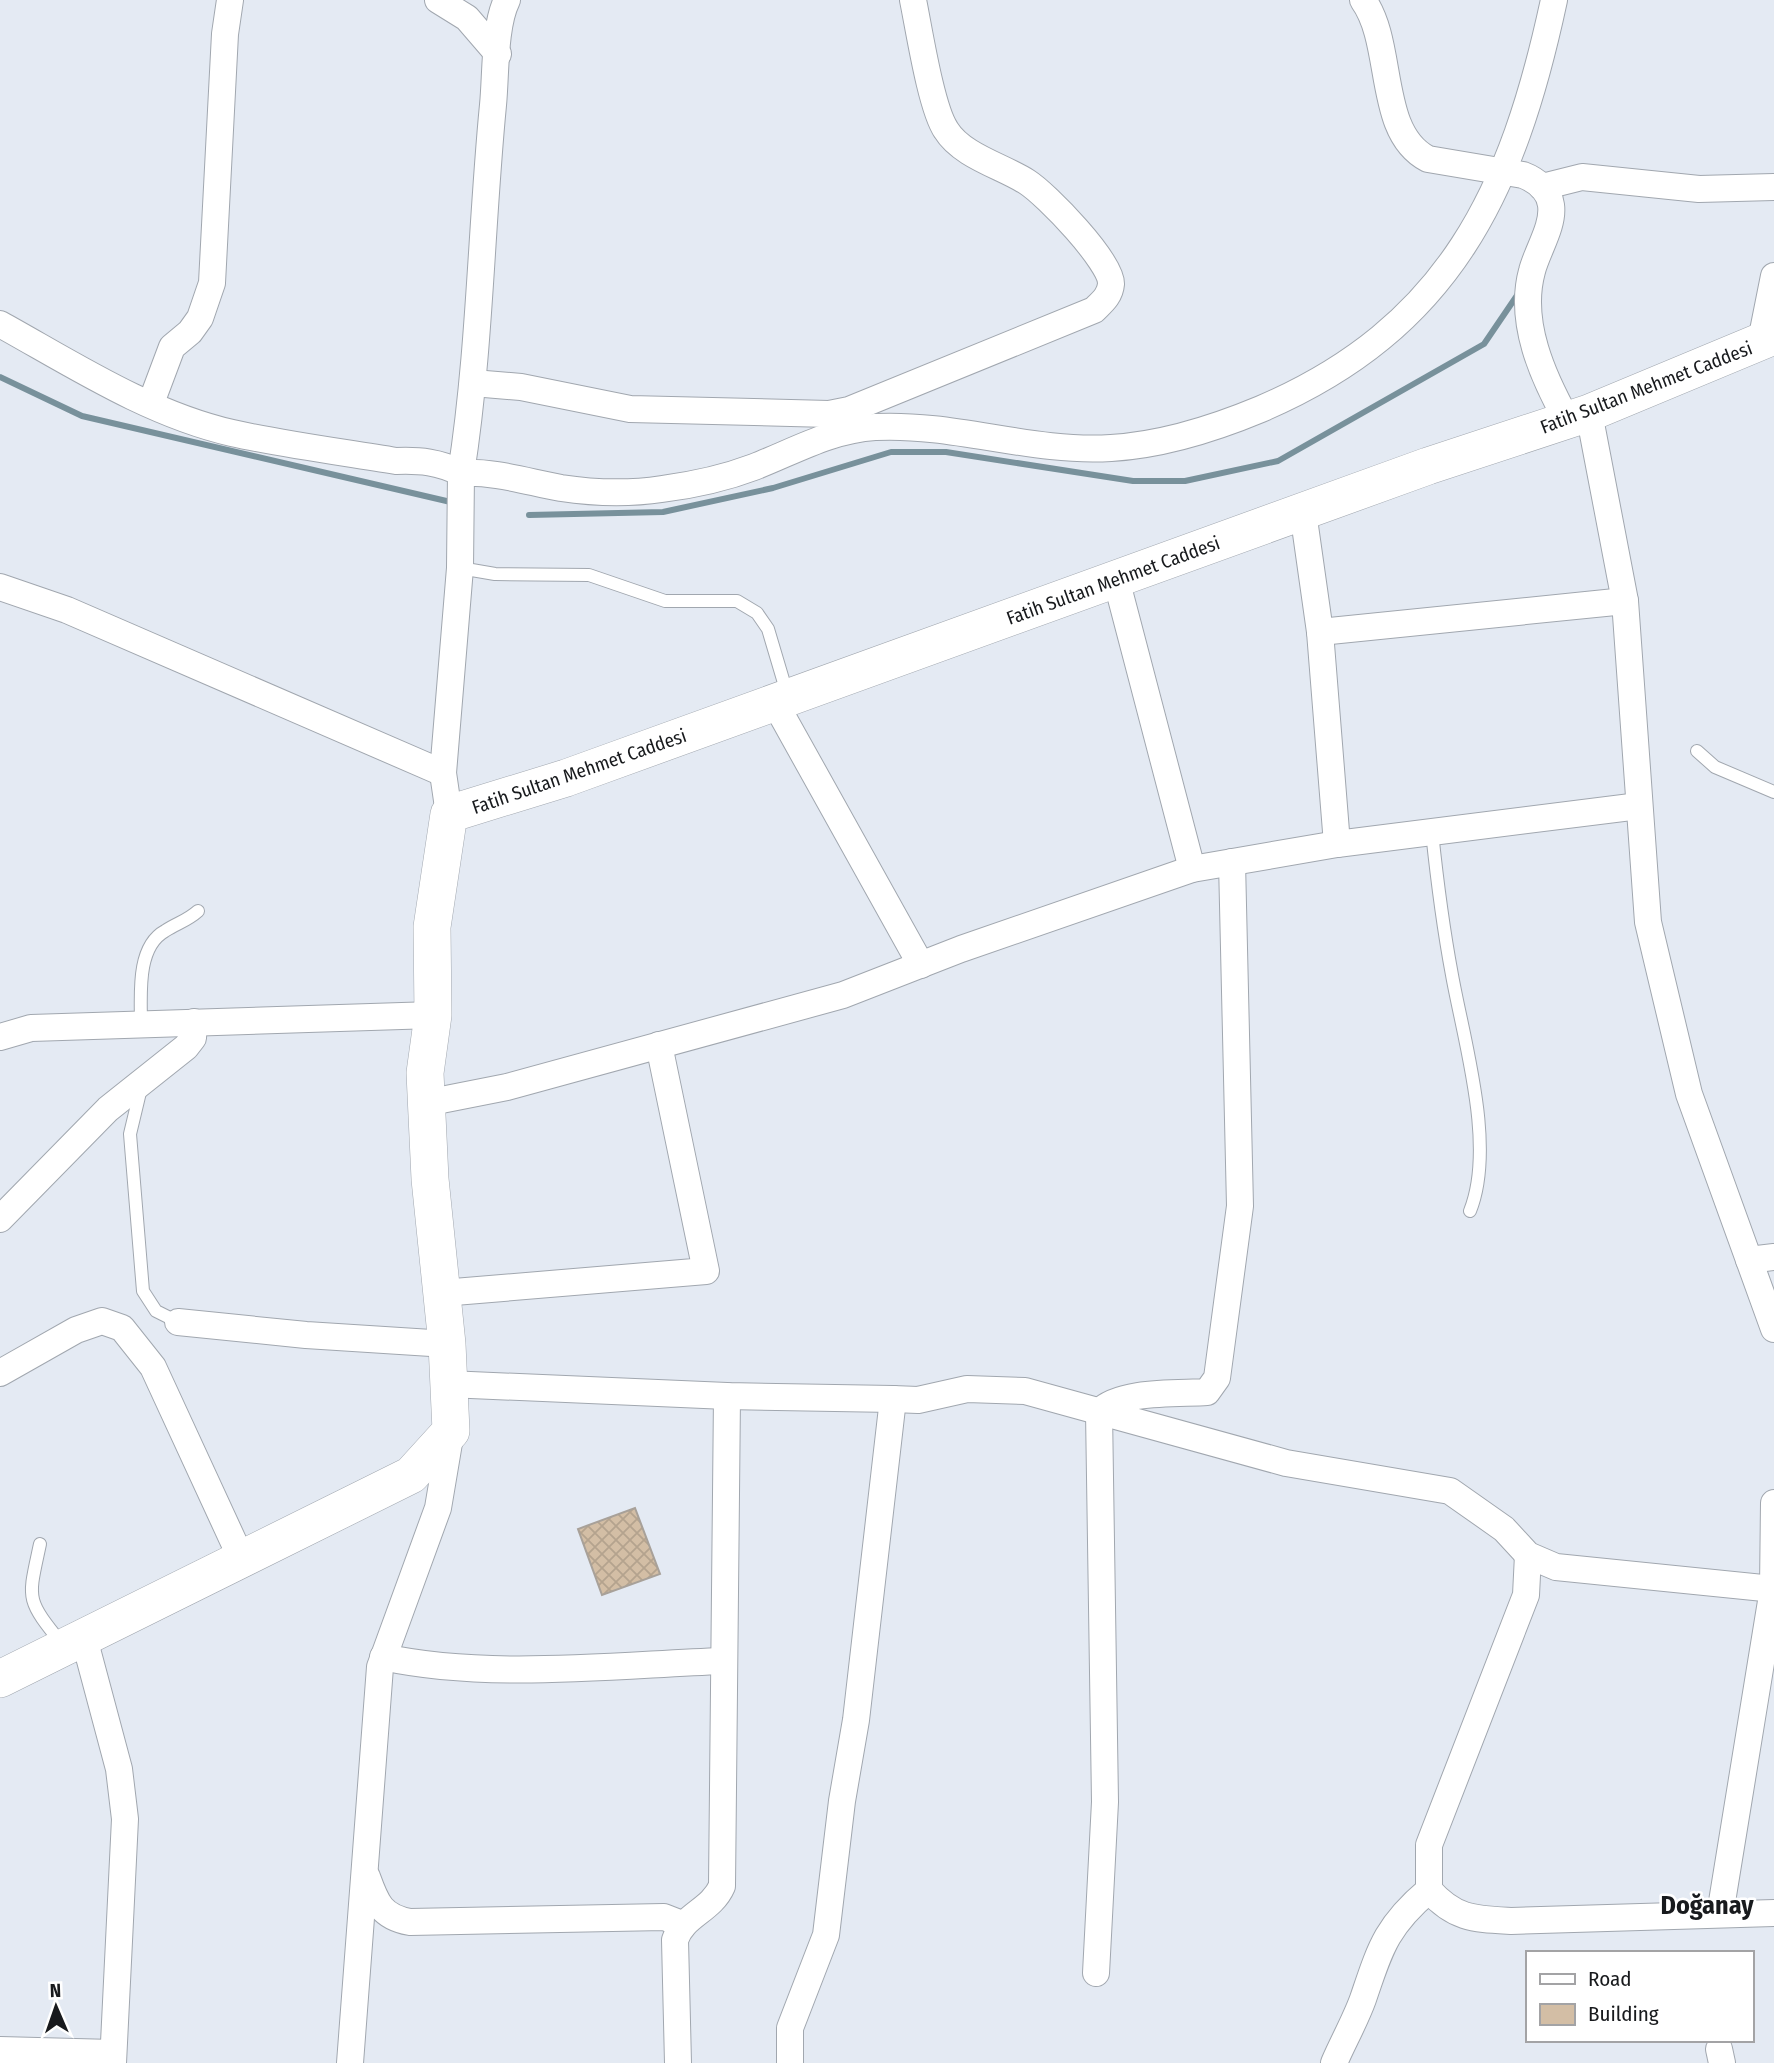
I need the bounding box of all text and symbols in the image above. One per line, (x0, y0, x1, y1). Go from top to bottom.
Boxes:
street label: Fatih Sultan Mehmet Caddesi (1537, 336, 1755, 439)
street label: Fatih Sultan Mehmet Caddesi (1003, 531, 1223, 630)
street label: Fatih Sultan Mehmet Caddesi (469, 724, 689, 819)
district label: Doğanay (1660, 1890, 1754, 1921)
legend (1526, 1951, 1753, 2042)
text: Road (1588, 1966, 1632, 1992)
north arrow (21, 1972, 91, 2042)
text: N (49, 1979, 62, 2002)
text: Building (1588, 2001, 1659, 2027)

